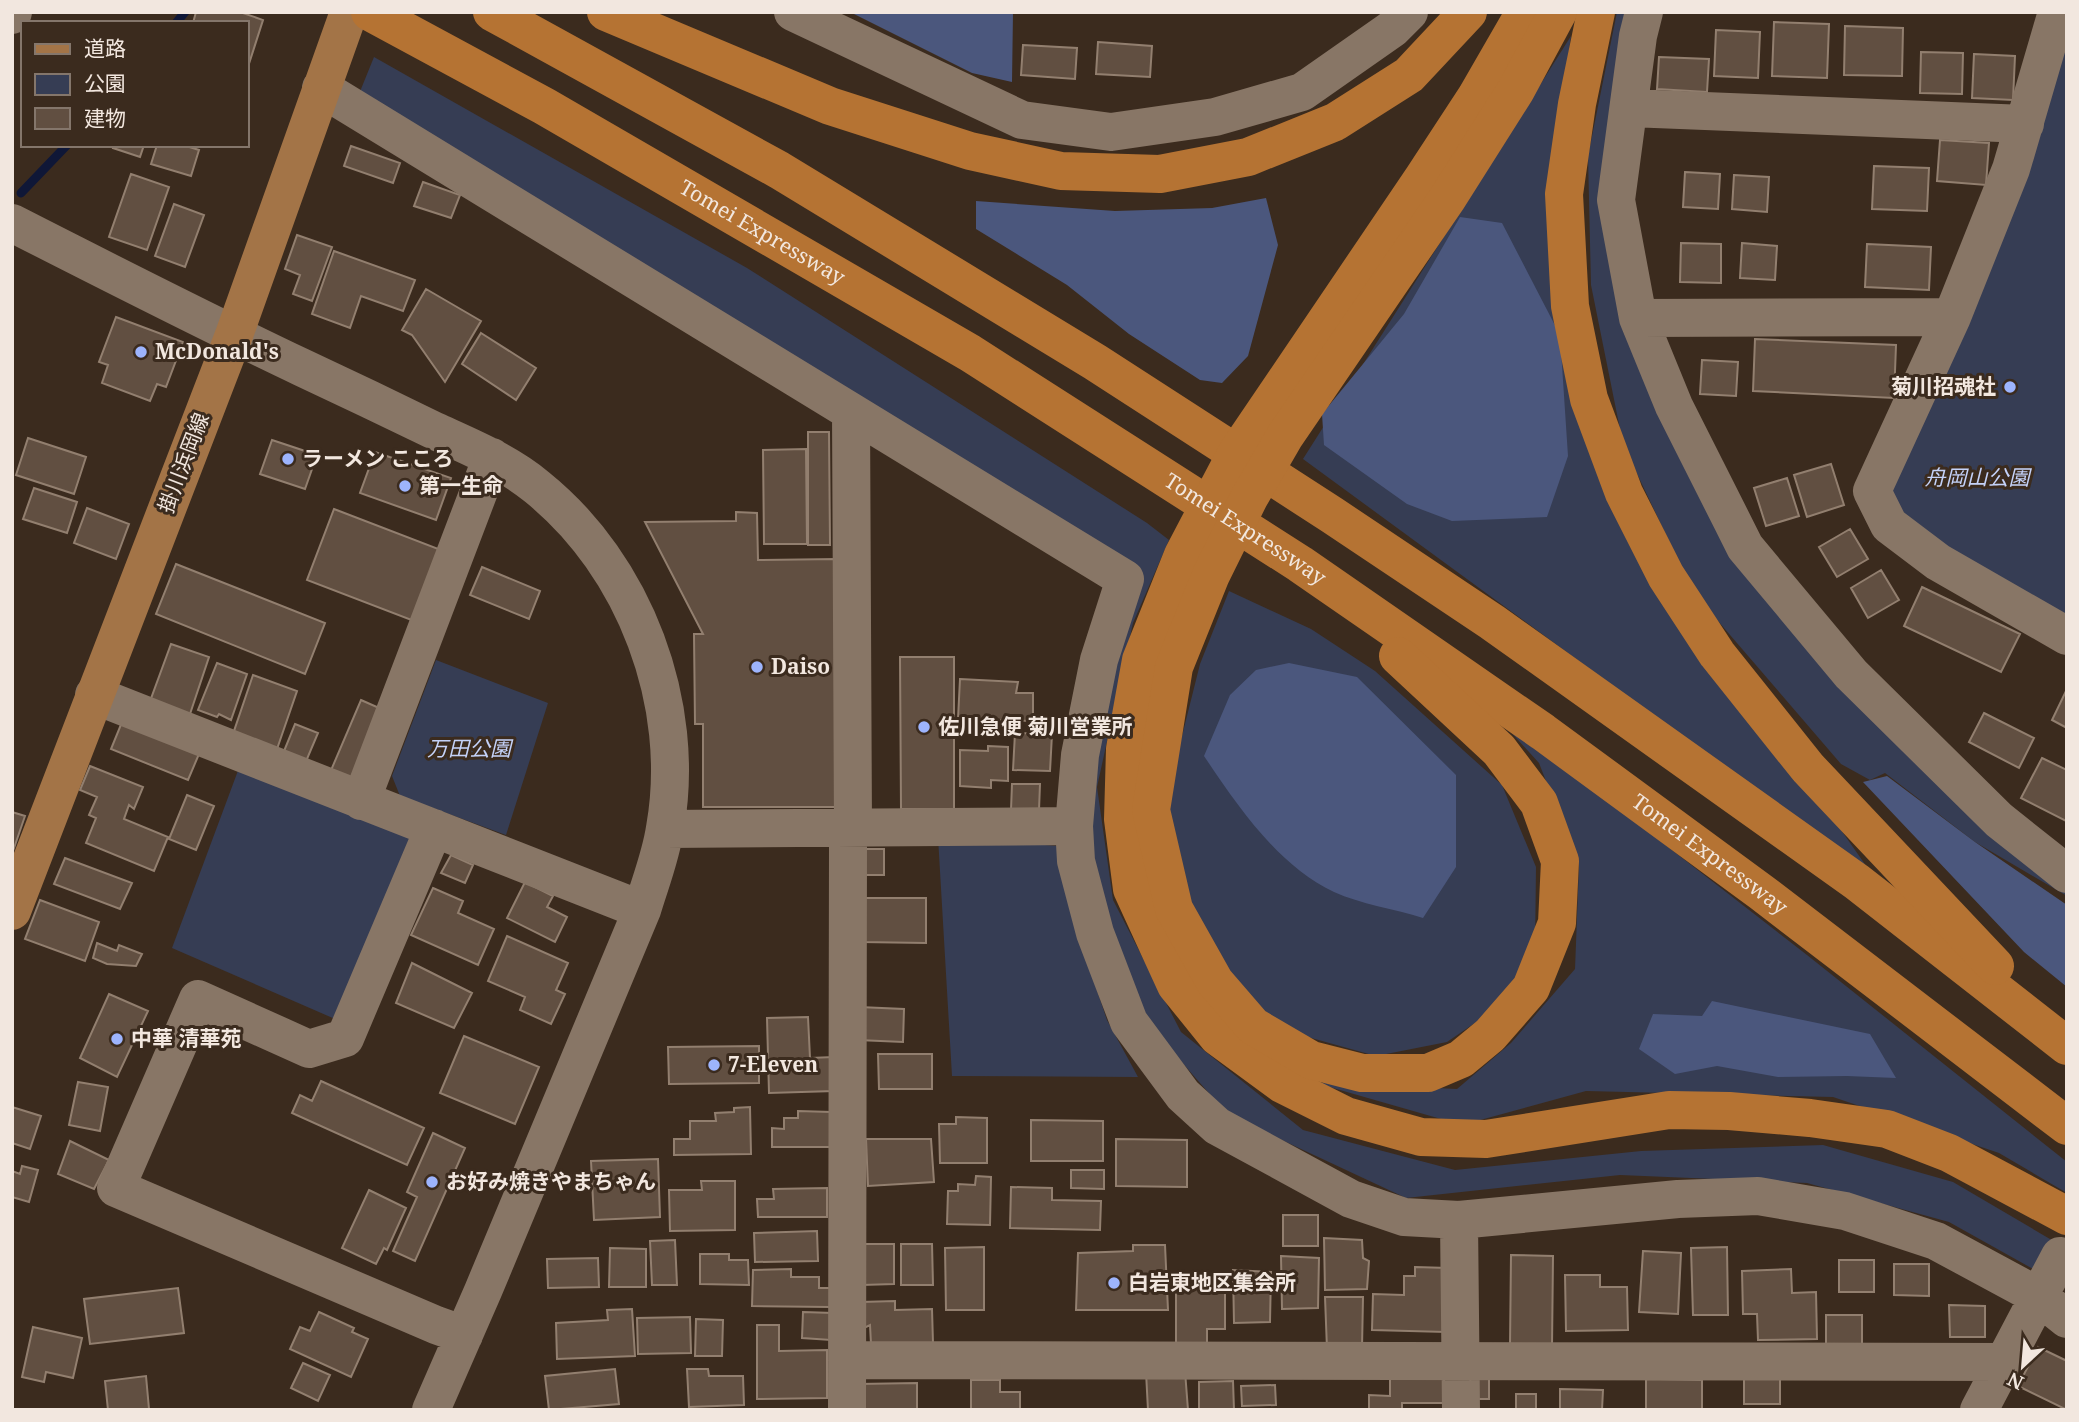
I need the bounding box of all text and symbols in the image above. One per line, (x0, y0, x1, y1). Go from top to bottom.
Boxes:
legend (21, 21, 248, 147)
text: 道路 (84, 34, 126, 62)
text: 公園 (84, 69, 126, 97)
text: 建物 (84, 104, 126, 132)
street label: Tomei Expressway (675, 173, 851, 291)
place label: McDonald's (155, 337, 279, 365)
marker: McDonald's (133, 344, 149, 360)
place label: 菊川招魂社 (1891, 372, 1996, 400)
marker: 菊川招魂社 (2002, 379, 2018, 395)
street label: 掛川浜岡線 (151, 409, 215, 517)
place label: ラーメン こころ (302, 444, 454, 472)
marker: ラーメン こころ (280, 451, 296, 467)
park label: 舟岡山公園 (1925, 463, 2032, 491)
street label: Tomei Expressway (1160, 466, 1332, 591)
place label: 第一生命 (419, 471, 503, 499)
marker: 第一生命 (397, 478, 413, 494)
place label: Daiso (771, 652, 830, 680)
marker: Daiso (749, 659, 765, 675)
place label: 佐川急便 菊川営業所 (938, 712, 1132, 740)
marker: 佐川急便 菊川営業所 (916, 719, 932, 735)
park label: 万田公園 (427, 734, 514, 762)
street label: Tomei Expressway (1627, 787, 1794, 920)
place label: 中華 清華苑 (131, 1024, 241, 1052)
marker: 中華 清華苑 (109, 1031, 125, 1047)
place label: 7-Eleven (728, 1050, 818, 1078)
marker: 7-Eleven (706, 1057, 722, 1073)
place label: お好み焼きやまちゃん (446, 1167, 656, 1195)
marker: お好み焼きやまちゃん (424, 1174, 440, 1190)
place label: 白岩東地区集会所 (1128, 1268, 1296, 1296)
marker: 白岩東地区集会所 (1106, 1275, 1122, 1291)
north arrow (1988, 1331, 2058, 1401)
text: N (2003, 1366, 2028, 1396)

